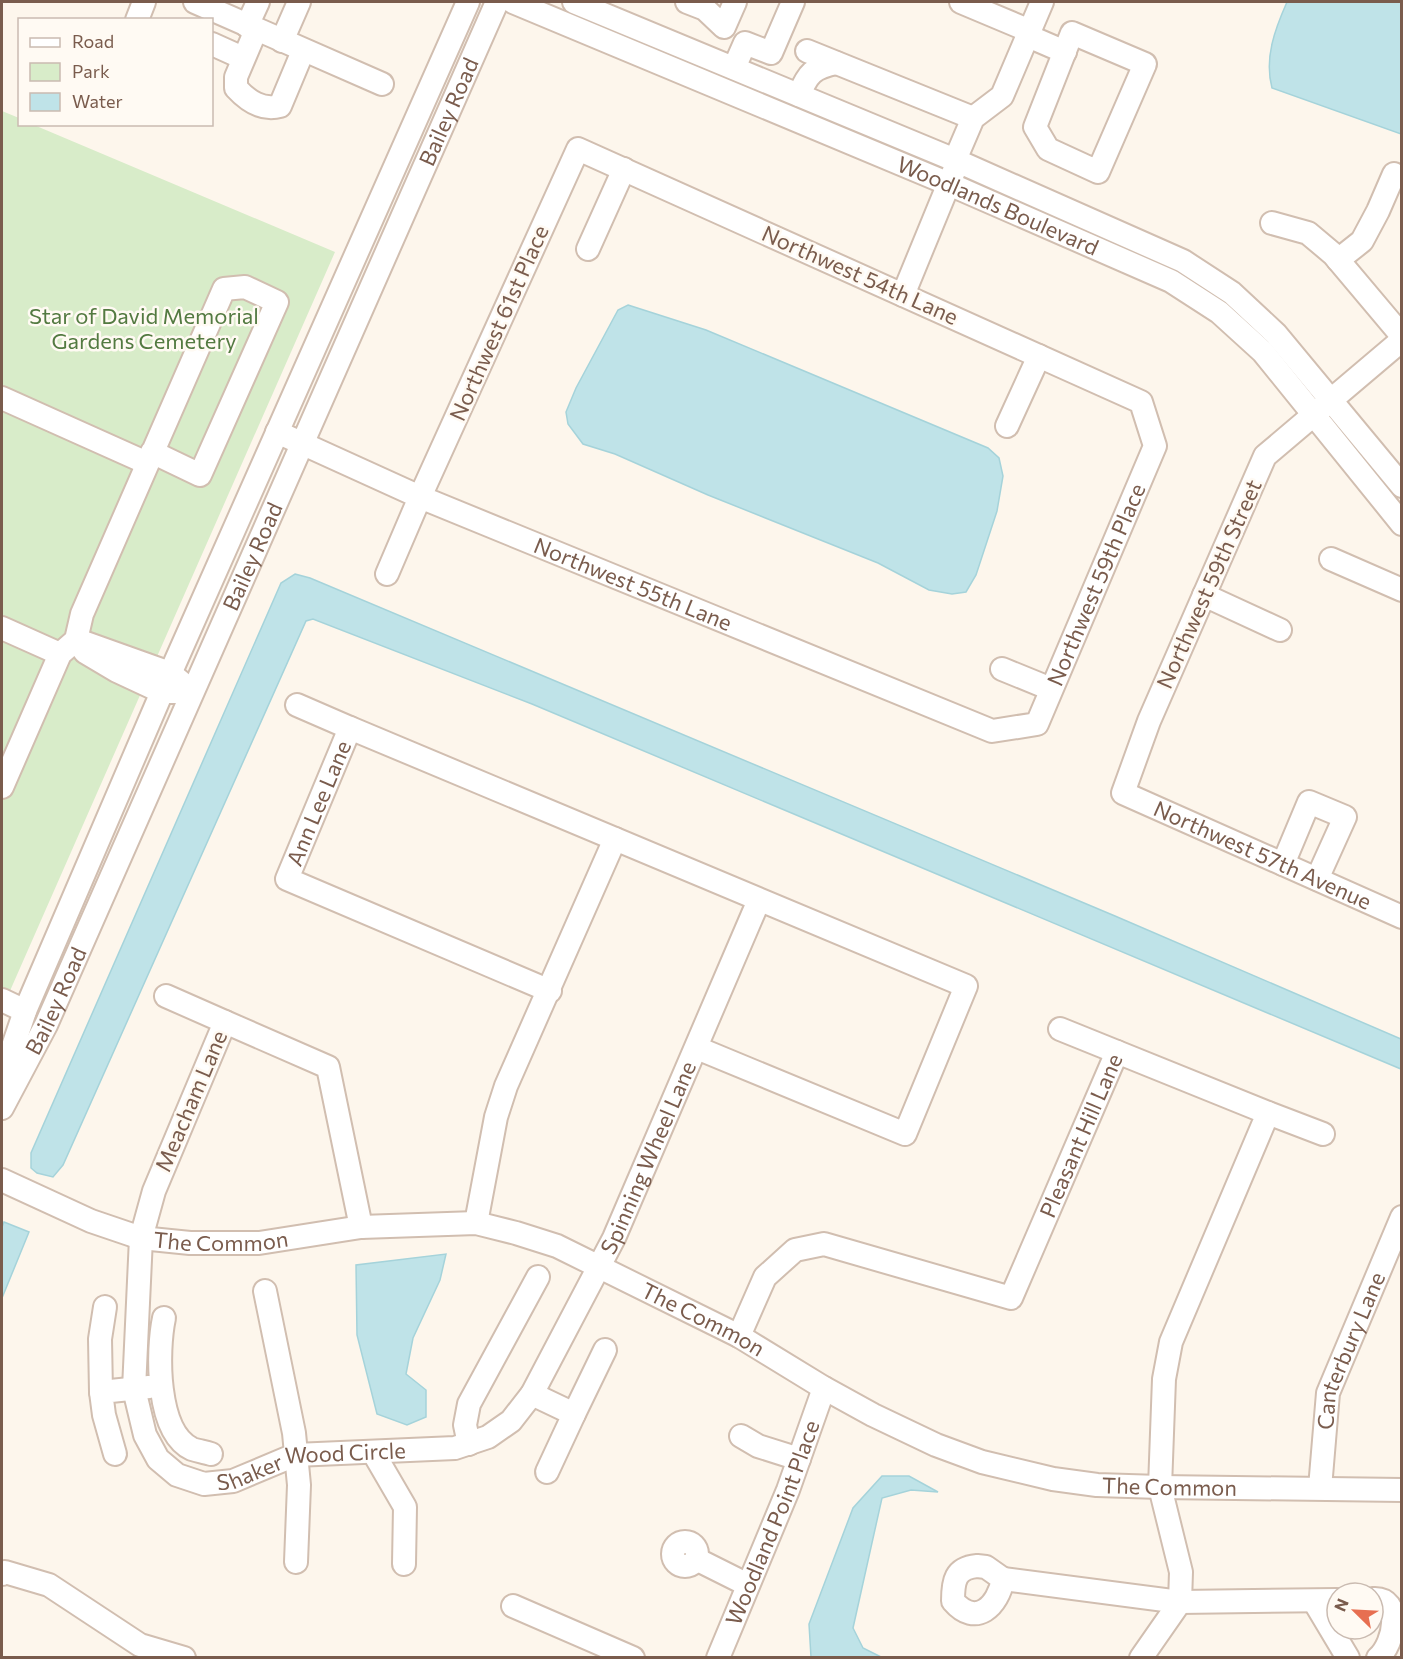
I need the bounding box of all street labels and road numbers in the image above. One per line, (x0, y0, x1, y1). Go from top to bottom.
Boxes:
street label: Bailey Road (413, 53, 484, 170)
street label: Woodlands Boulevard (893, 150, 1103, 261)
street label: Northwest 54th Lane (758, 219, 962, 330)
street label: Northwest 61st Place (443, 221, 554, 425)
street label: Northwest 59th Street (1150, 475, 1267, 692)
street label: Northwest 59th Place (1041, 479, 1151, 690)
street label: Bailey Road (216, 498, 288, 614)
street label: Northwest 55th Lane (530, 531, 736, 636)
street label: Ann Lee Lane (280, 736, 356, 870)
street label: Northwest 57th Avenue (1150, 794, 1376, 915)
street label: Bailey Road (19, 943, 92, 1059)
street label: Meacham Lane (149, 1026, 232, 1175)
street label: Pleasant Hill Lane (1033, 1049, 1128, 1221)
street label: Spinning Wheel Lane (594, 1057, 701, 1259)
street label: The Common (152, 1225, 290, 1256)
street label: Canterbury Lane (1311, 1268, 1390, 1431)
street label: The Common (637, 1276, 770, 1362)
street label: Woodland Point Place (719, 1416, 825, 1629)
street label: Shaker Wood Circle (215, 1436, 406, 1496)
street label: The Common (1102, 1471, 1237, 1501)

